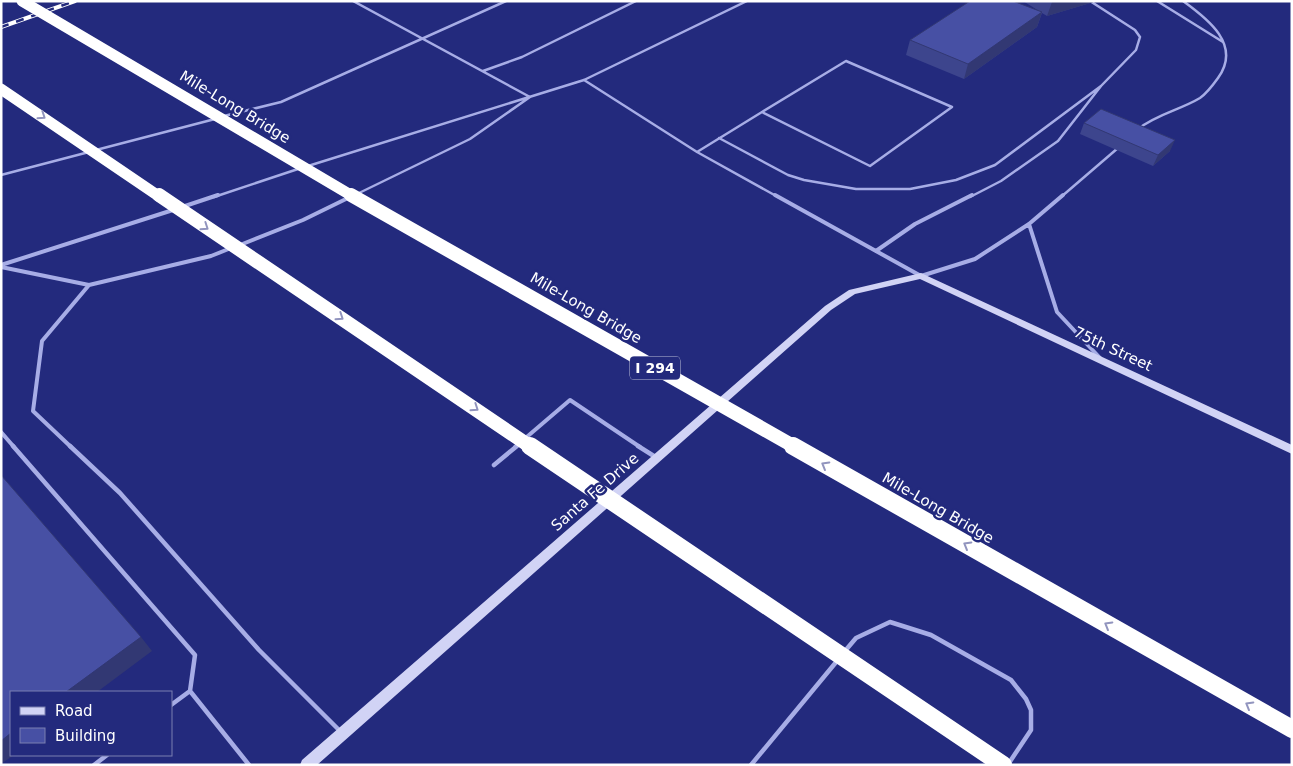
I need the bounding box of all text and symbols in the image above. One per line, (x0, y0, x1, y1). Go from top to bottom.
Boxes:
street label: Mile-Long Bridge (176, 67, 294, 147)
one-way arrow (36, 110, 45, 119)
one-way arrow (200, 220, 209, 230)
street label: Mile-Long Bridge (527, 269, 645, 347)
one-way arrow (334, 311, 344, 320)
street label: 75th Street (1071, 323, 1155, 375)
road number: I 294 (630, 356, 680, 379)
one-way arrow (469, 402, 479, 411)
street label: Santa Fe Drive (548, 449, 642, 535)
one-way arrow (822, 461, 831, 471)
street label: Mile-Long Bridge (879, 469, 997, 547)
one-way arrow (963, 541, 972, 551)
one-way arrow (1104, 621, 1113, 631)
legend (10, 691, 172, 756)
text: Road (55, 702, 93, 720)
one-way arrow (1246, 702, 1255, 712)
text: Building (55, 727, 116, 745)

